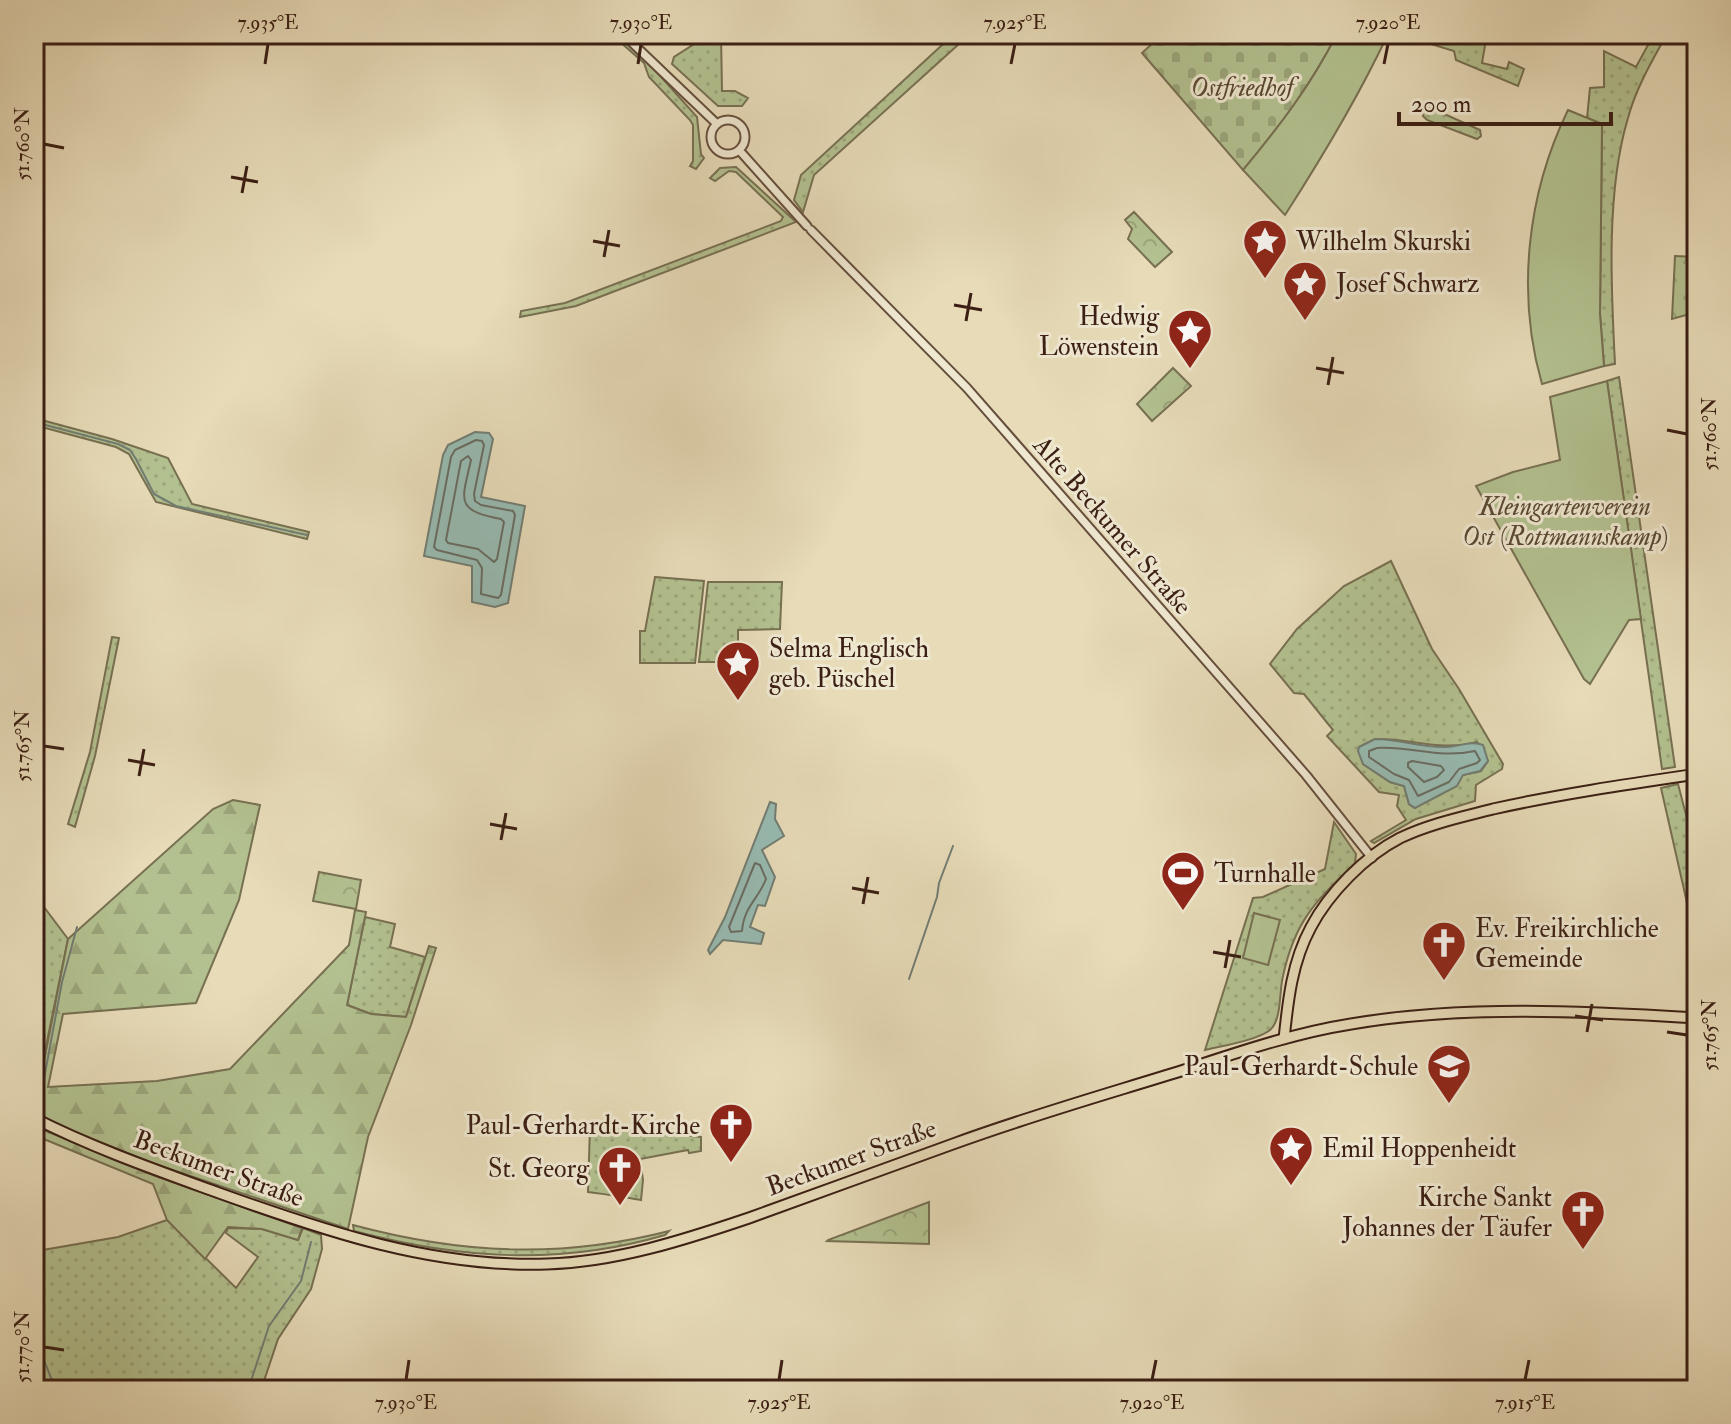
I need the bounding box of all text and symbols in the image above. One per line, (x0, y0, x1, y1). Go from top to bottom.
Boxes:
text: 7.935°E (238, 10, 298, 35)
text: 7.930°E (610, 10, 672, 35)
text: 7.925°E (983, 10, 1047, 35)
text: 7.920°E (1356, 10, 1420, 35)
park label: Ostfriedhof (1191, 72, 1300, 104)
scale bar (1399, 76, 1611, 126)
text: 200 m (1411, 89, 1472, 120)
text: 51.760°N (10, 107, 35, 181)
place icon: Wilhelm Skurski (1241, 217, 1289, 280)
place label: Wilhelm Skurski (1295, 226, 1471, 258)
place icon: Josef Schwarz (1281, 259, 1329, 322)
place label: Josef Schwarz (1335, 268, 1480, 300)
place label: Hedwig Löwenstein (1039, 301, 1160, 363)
place icon: Hedwig Löwenstein (1166, 307, 1214, 370)
text: 51.760°N (1697, 397, 1722, 471)
street label: Alte Beckumer Straße (1025, 429, 1199, 622)
park label: Kleingartenverein Ost (Rottmannskamp) (1462, 491, 1668, 553)
place label: Selma Englisch geb. Püschel (769, 633, 929, 695)
place icon: Selma Englisch geb. Püschel (714, 639, 762, 702)
text: 51.765°N (10, 710, 35, 782)
sports icon: Turnhalle (1159, 849, 1207, 912)
place label: Turnhalle (1214, 858, 1316, 890)
place label: Ev. Freikirchliche Gemeinde (1475, 913, 1659, 975)
church icon: Ev. Freikirchliche Gemeinde (1420, 919, 1468, 982)
text: 51.765°N (1697, 999, 1722, 1071)
school or university icon: Paul-Gerhardt-Schule (1425, 1042, 1473, 1105)
place label: Paul-Gerhardt-Schule (1184, 1051, 1418, 1083)
church icon: Paul-Gerhardt-Kirche (707, 1101, 755, 1164)
place label: Paul-Gerhardt-Kirche (466, 1110, 700, 1142)
street label: Beckumer Straße (762, 1112, 941, 1203)
street label: Beckumer Straße (129, 1123, 308, 1215)
place icon: Emil Hoppenheidt (1267, 1124, 1315, 1187)
place label: Emil Hoppenheidt (1322, 1133, 1516, 1166)
church icon: St. Georg (596, 1144, 644, 1207)
place label: St. Georg (488, 1153, 590, 1185)
place label: Kirche Sankt Johannes der Täufer (1341, 1182, 1552, 1244)
church icon: Kirche Sankt Johannes der Täufer (1559, 1188, 1607, 1251)
text: 51.770°N (10, 1311, 35, 1383)
text: 7.930°E (375, 1390, 437, 1415)
text: 7.925°E (747, 1390, 811, 1415)
text: 7.920°E (1120, 1390, 1184, 1415)
text: 7.915°E (1495, 1390, 1555, 1415)

